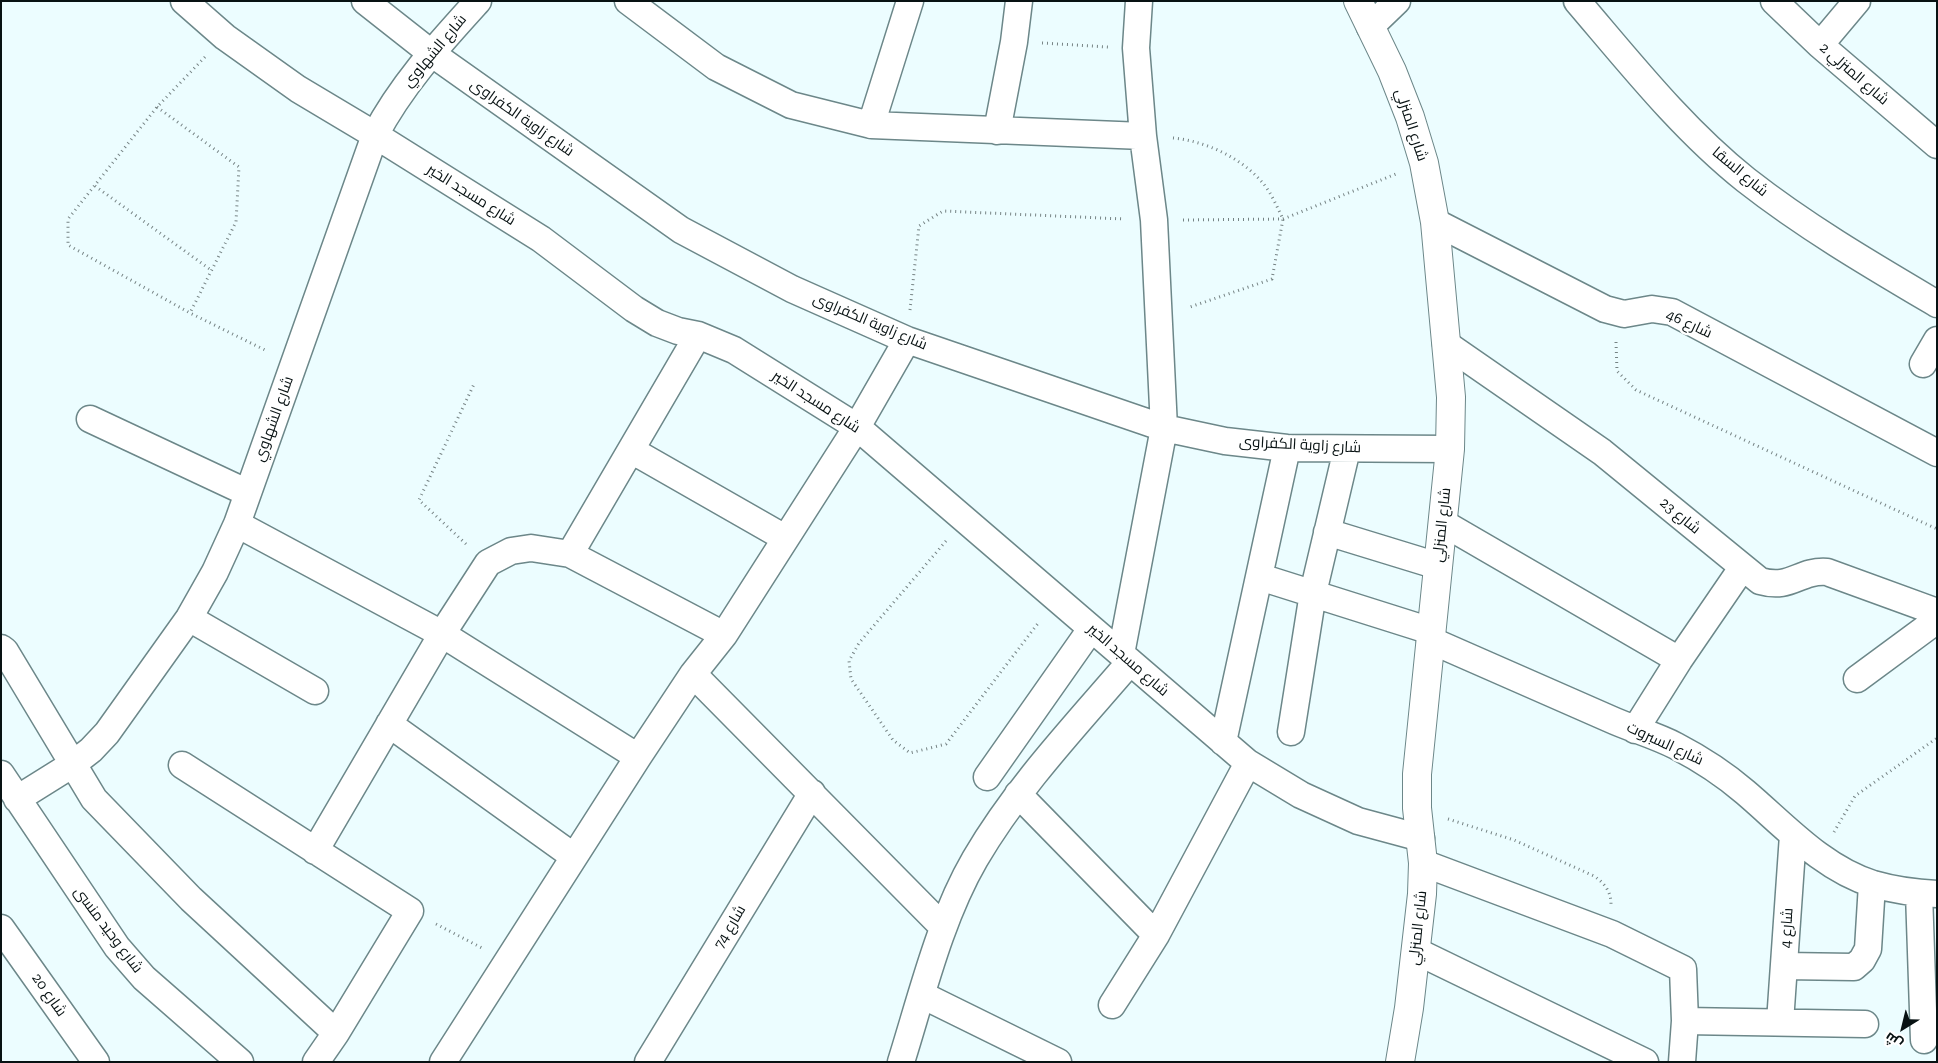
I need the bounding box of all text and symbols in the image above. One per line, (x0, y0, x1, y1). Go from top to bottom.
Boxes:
street label: شارع الشهاوي (399, 11, 471, 91)
street label: شارع المنزلي 2 (1816, 39, 1892, 109)
street label: شارع زاوية الكفراوى (467, 76, 577, 160)
street label: شارع المنزلي (1391, 87, 1431, 163)
street label: شارع السقا (1708, 143, 1772, 201)
street label: شارع مسجد الخير (423, 160, 519, 230)
street label: شارع زاوية الكفراوى (810, 290, 930, 354)
street label: شارع 46 (1663, 306, 1715, 342)
street label: شارع مسجد الخير (769, 367, 863, 437)
street label: شارع الشهاوي (250, 374, 298, 464)
street label: شارع زاوية الكفراوى (1238, 433, 1362, 457)
street label: شارع المنزلي (1429, 487, 1455, 563)
street label: شارع 23 (1656, 494, 1704, 538)
street label: شارع مسجد الخير (1084, 620, 1172, 700)
street label: شارع السبروت (1624, 718, 1706, 770)
street label: شارع وحيد منسى (70, 883, 146, 977)
street label: شارع المنزلي (1405, 890, 1431, 966)
street label: شارع 74 (710, 902, 750, 952)
street label: شارع 4 (1777, 907, 1797, 949)
street label: شارع 20 (28, 970, 70, 1020)
north arrow (1878, 1003, 1928, 1053)
text: ش (1882, 1028, 1906, 1053)

